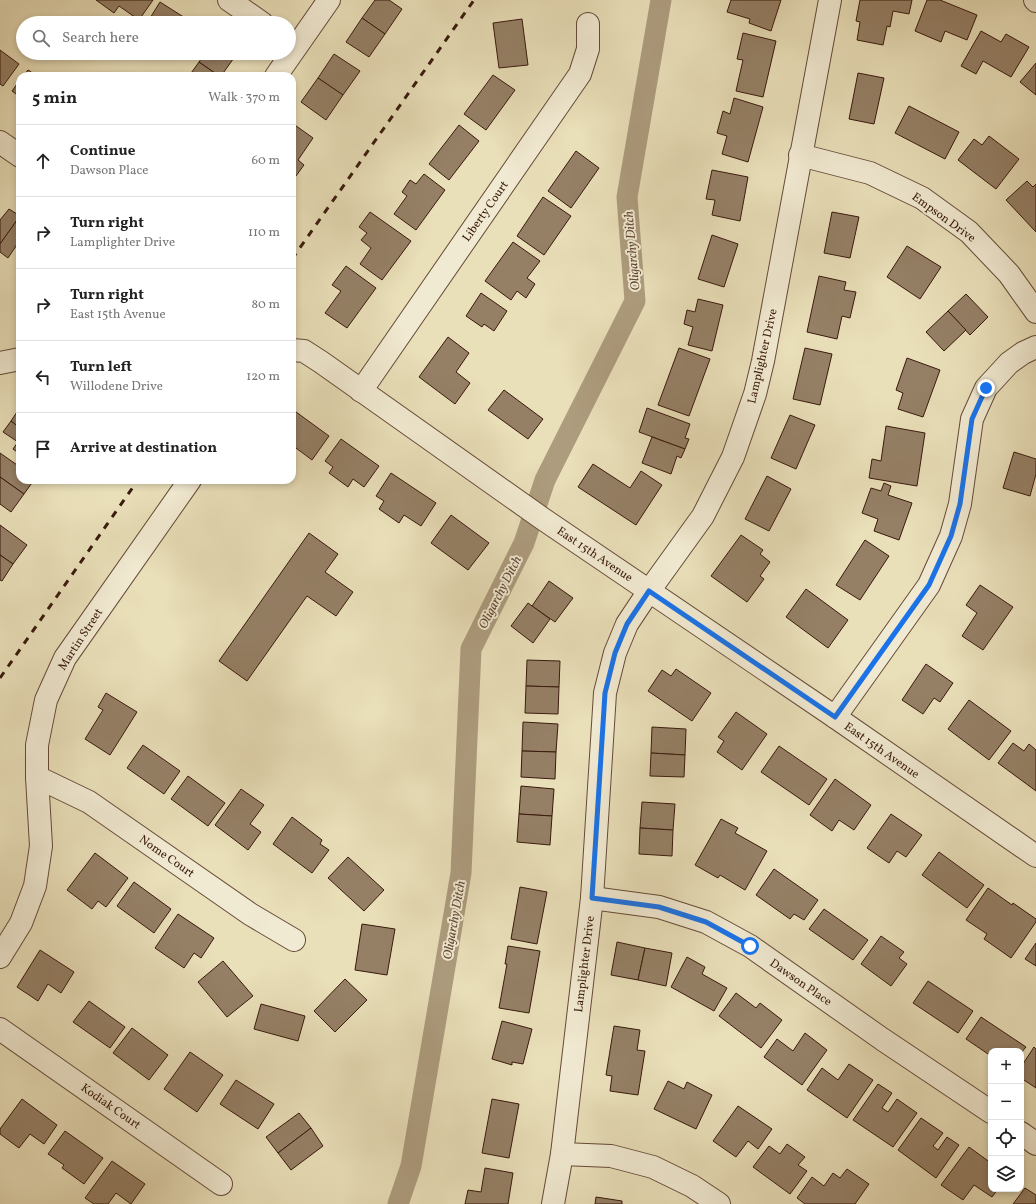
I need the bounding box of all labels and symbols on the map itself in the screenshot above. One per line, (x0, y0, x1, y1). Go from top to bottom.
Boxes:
street label: Liberty Court (459, 178, 513, 245)
street label: Empson Drive (908, 189, 979, 247)
water label: Oligarchy Ditch (621, 210, 645, 291)
street label: Lamplighter Drive (744, 307, 782, 405)
route end (977, 379, 995, 397)
street label: East 15th Avenue (553, 523, 636, 586)
water label: Oligarchy Ditch (475, 553, 527, 632)
street label: Martin Street (55, 605, 107, 674)
street label: East 15th Avenue (841, 719, 922, 783)
street label: Nome Court (136, 832, 197, 882)
water label: Oligarchy Ditch (439, 879, 471, 961)
street label: Lamplighter Drive (571, 915, 599, 1013)
route start (741, 937, 759, 955)
street label: Dawson Place (766, 956, 835, 1010)
street label: Kodiak Court (77, 1080, 144, 1133)

